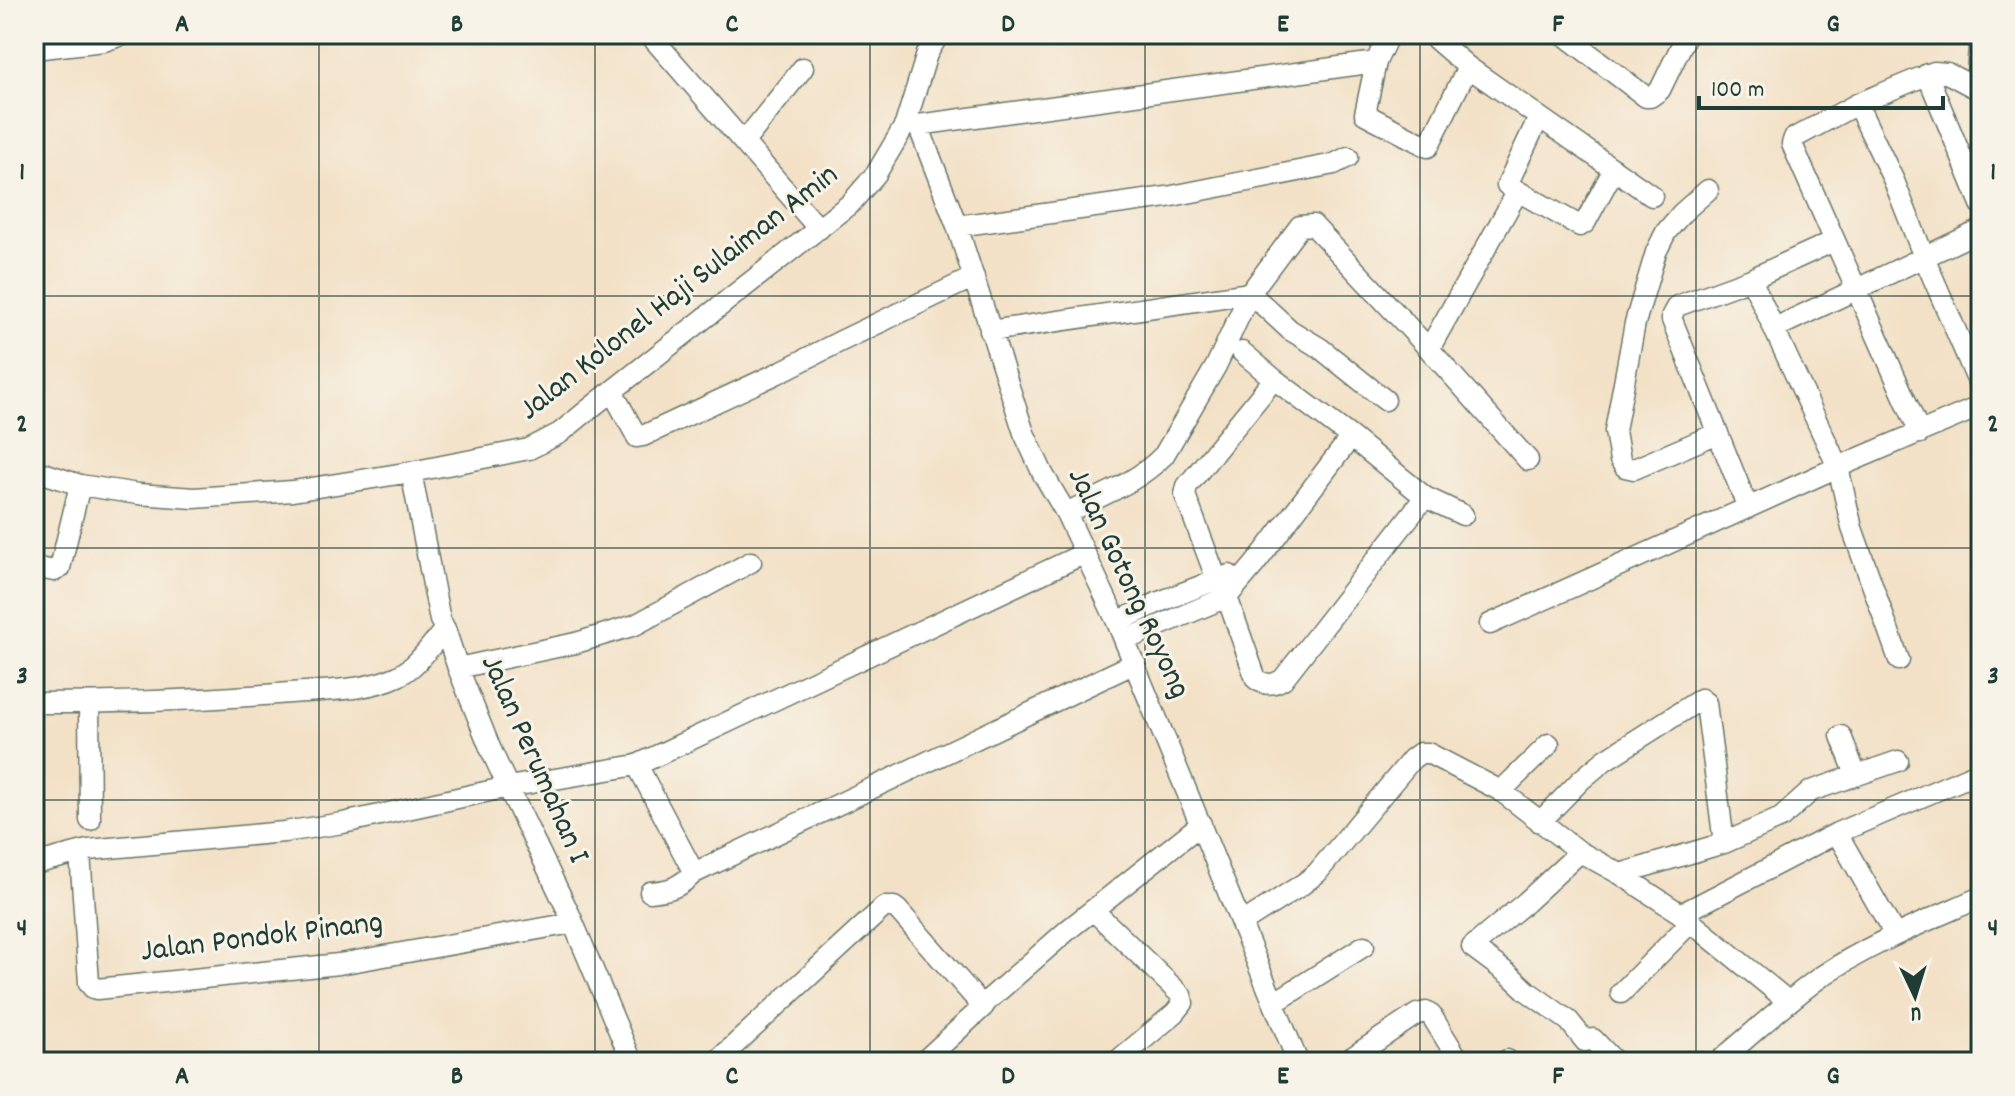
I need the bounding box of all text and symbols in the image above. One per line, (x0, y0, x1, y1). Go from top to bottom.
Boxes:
text: A (175, 7, 189, 44)
text: B (451, 7, 463, 44)
text: C (726, 7, 739, 44)
text: D (1001, 7, 1015, 44)
text: E (1277, 7, 1289, 44)
text: F (1552, 7, 1564, 44)
text: G (1826, 7, 1840, 44)
scale bar (1699, 60, 1943, 110)
text: 100 m (1711, 74, 1764, 108)
street label: Jalan Kolonel Haji Sulaiman Amin (510, 154, 850, 434)
text: 1 (19, 155, 25, 192)
text: 1 (1990, 155, 1996, 192)
text: 2 (16, 407, 28, 444)
text: 2 (1987, 407, 1999, 444)
street label: Jalan Gotong Royong (1053, 461, 1201, 707)
street label: Jalan Perumahan I (466, 648, 600, 872)
text: 3 (16, 659, 28, 696)
text: 3 (1987, 659, 1999, 696)
street label: Jalan Pondok Pinang (138, 901, 386, 977)
text: 4 (17, 911, 27, 948)
text: 4 (1988, 911, 1998, 948)
north arrow (1875, 956, 1955, 1036)
text: U (1910, 997, 1923, 1028)
text: A (175, 1059, 189, 1096)
text: B (451, 1059, 463, 1096)
text: C (726, 1059, 739, 1096)
text: D (1001, 1059, 1015, 1096)
text: E (1277, 1059, 1289, 1096)
text: F (1552, 1059, 1564, 1096)
text: G (1826, 1059, 1840, 1096)

